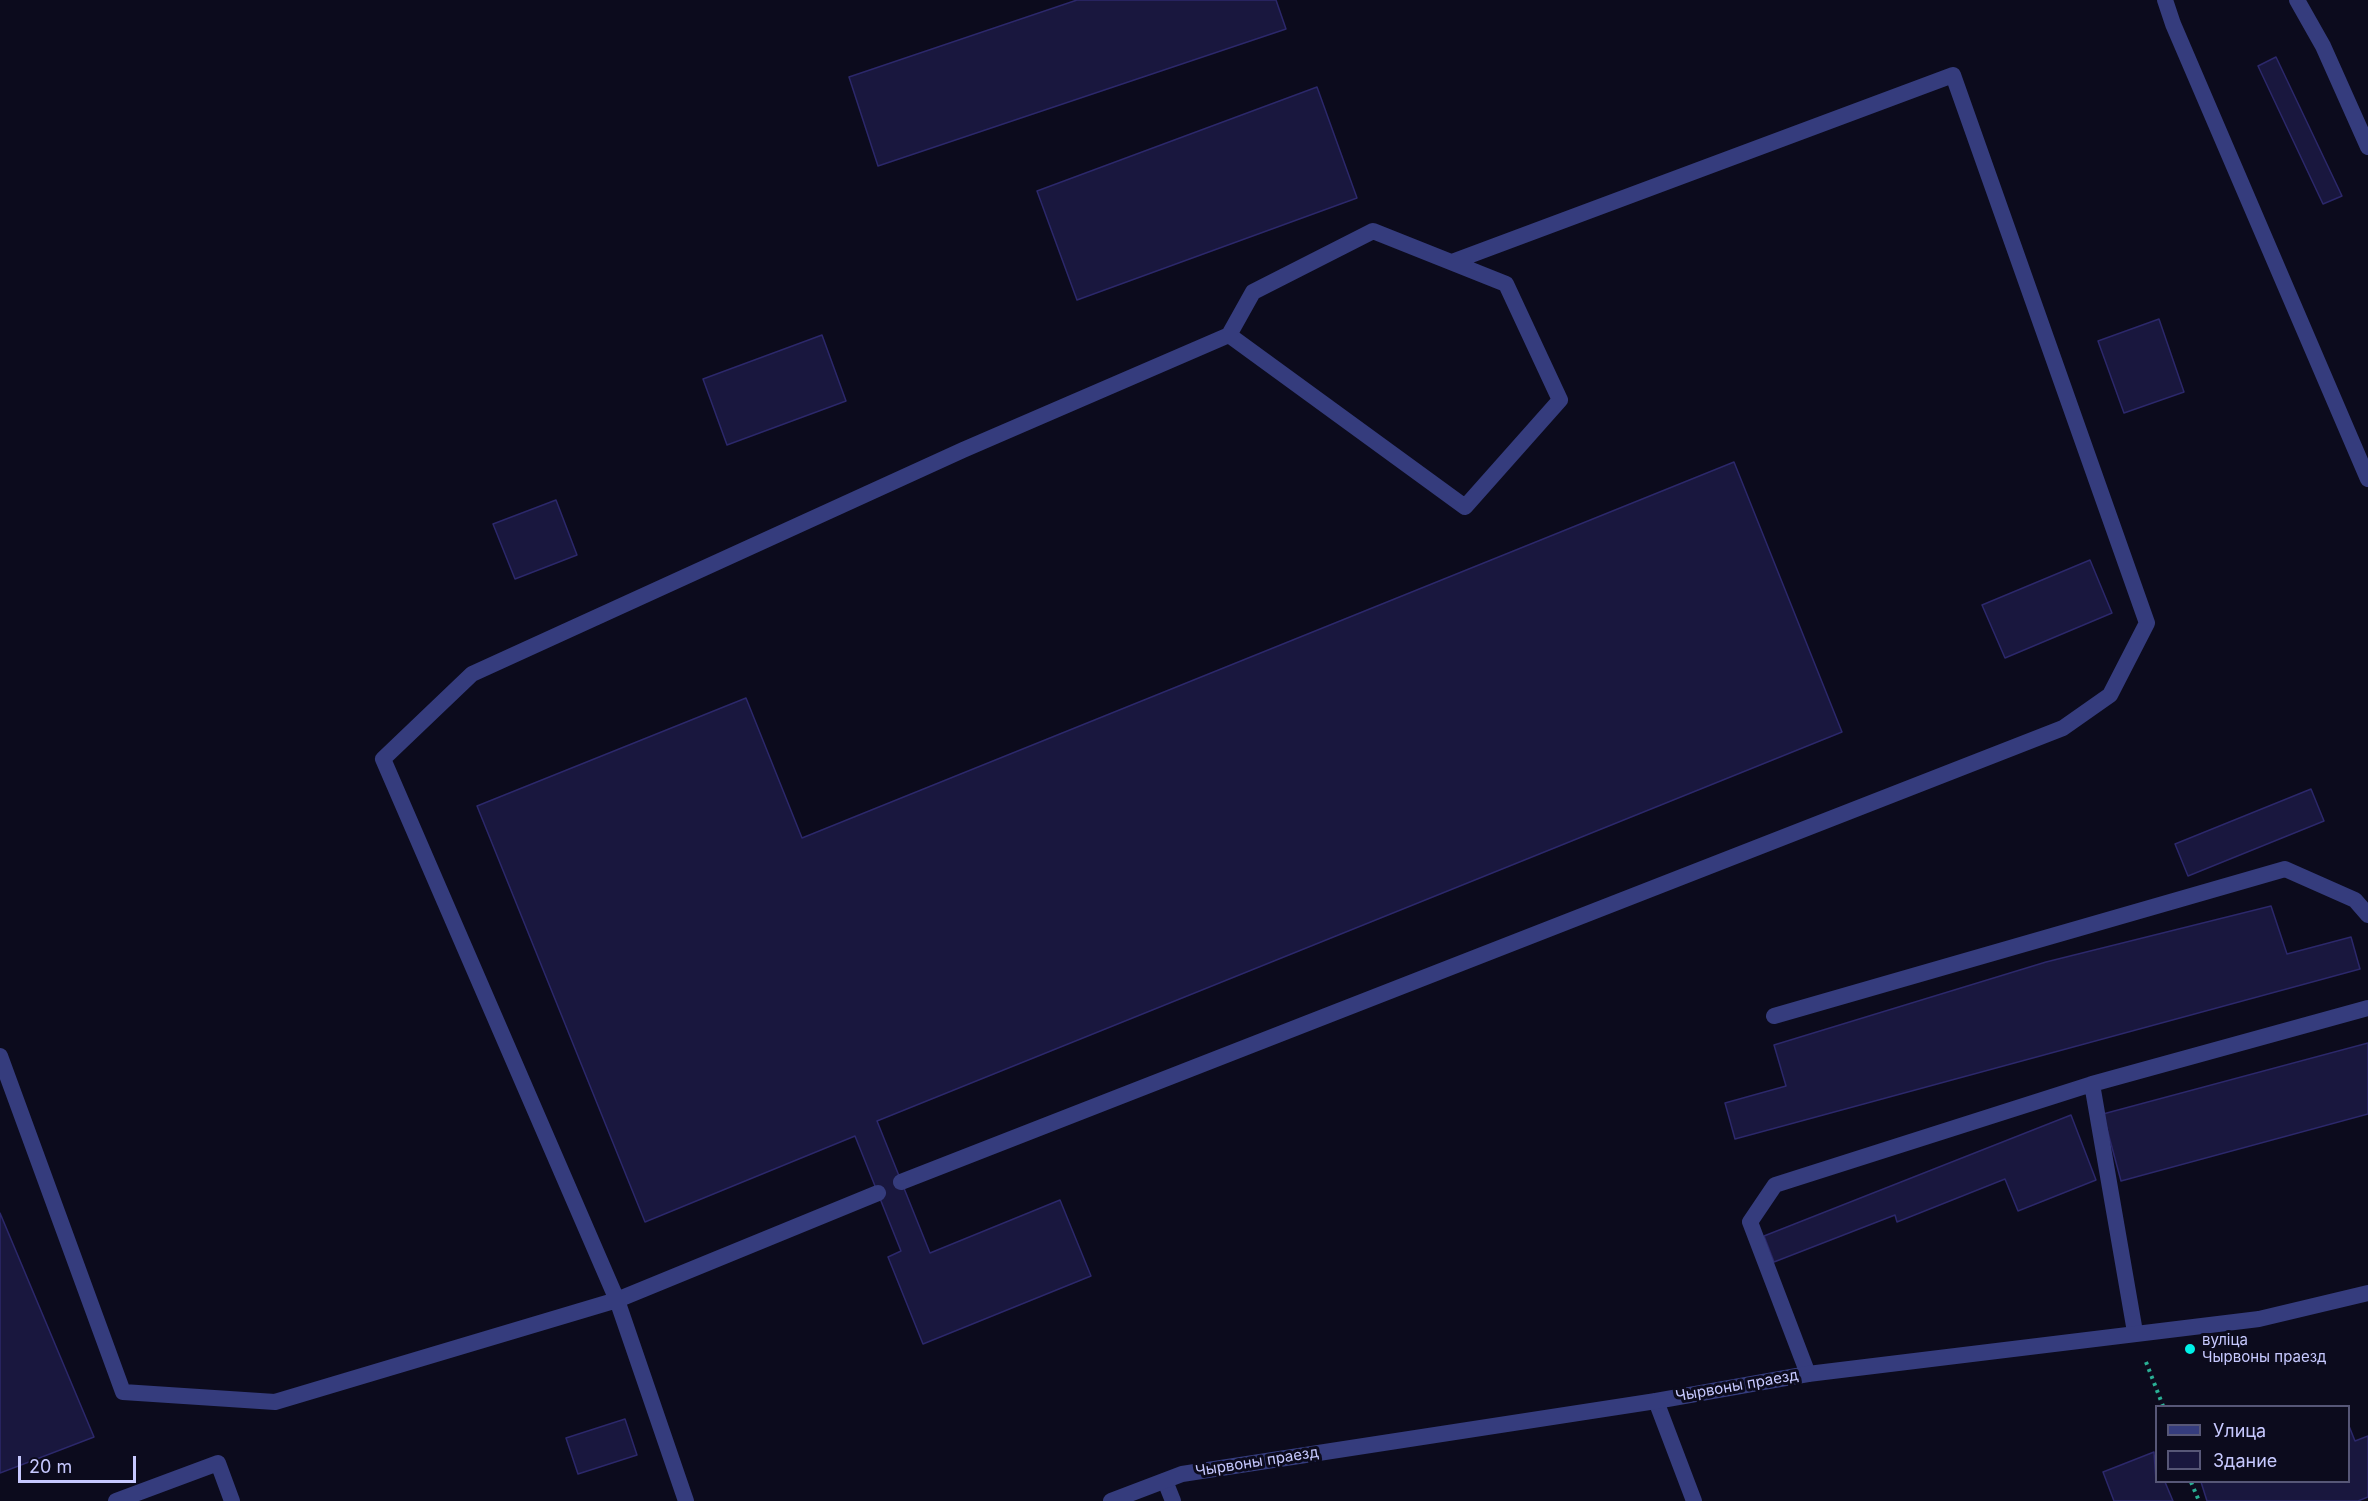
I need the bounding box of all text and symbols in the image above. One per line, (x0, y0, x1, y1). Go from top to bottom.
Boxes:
place label: вуліца Чырвоны праезд (2202, 1331, 2326, 1366)
marker: вуліца Чырвоны праезд (2183, 1342, 2197, 1356)
street label: Чырвоны праезд (1674, 1366, 1800, 1406)
legend (2155, 1405, 2350, 1483)
text: Улица (2213, 1420, 2266, 1441)
street label: Чырвоны праезд (1194, 1443, 1320, 1481)
scale bar (21, 1444, 140, 1482)
text: Здание (2213, 1450, 2277, 1471)
text: 20 m (29, 1456, 72, 1477)

